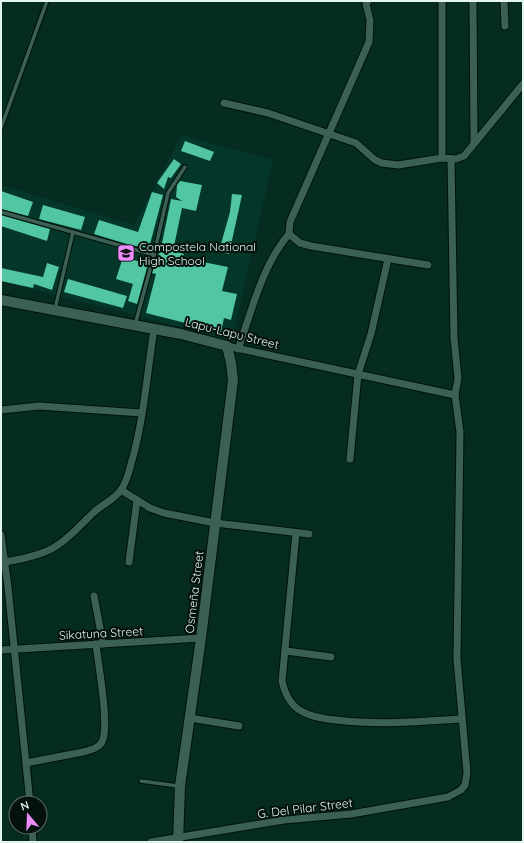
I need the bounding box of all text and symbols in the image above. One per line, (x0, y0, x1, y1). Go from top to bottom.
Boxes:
place label: Compostela National High School (139, 239, 256, 268)
school or university icon: Compostela National High School (116, 243, 136, 263)
street label: Lapu-Lapu Street (183, 314, 281, 352)
street label: Osmeña Street (182, 550, 206, 634)
street label: Sikatuna Street (59, 623, 143, 643)
north arrow (8, 795, 48, 835)
street label: G. Del Pilar Street (257, 795, 353, 821)
text: N (19, 798, 31, 813)

